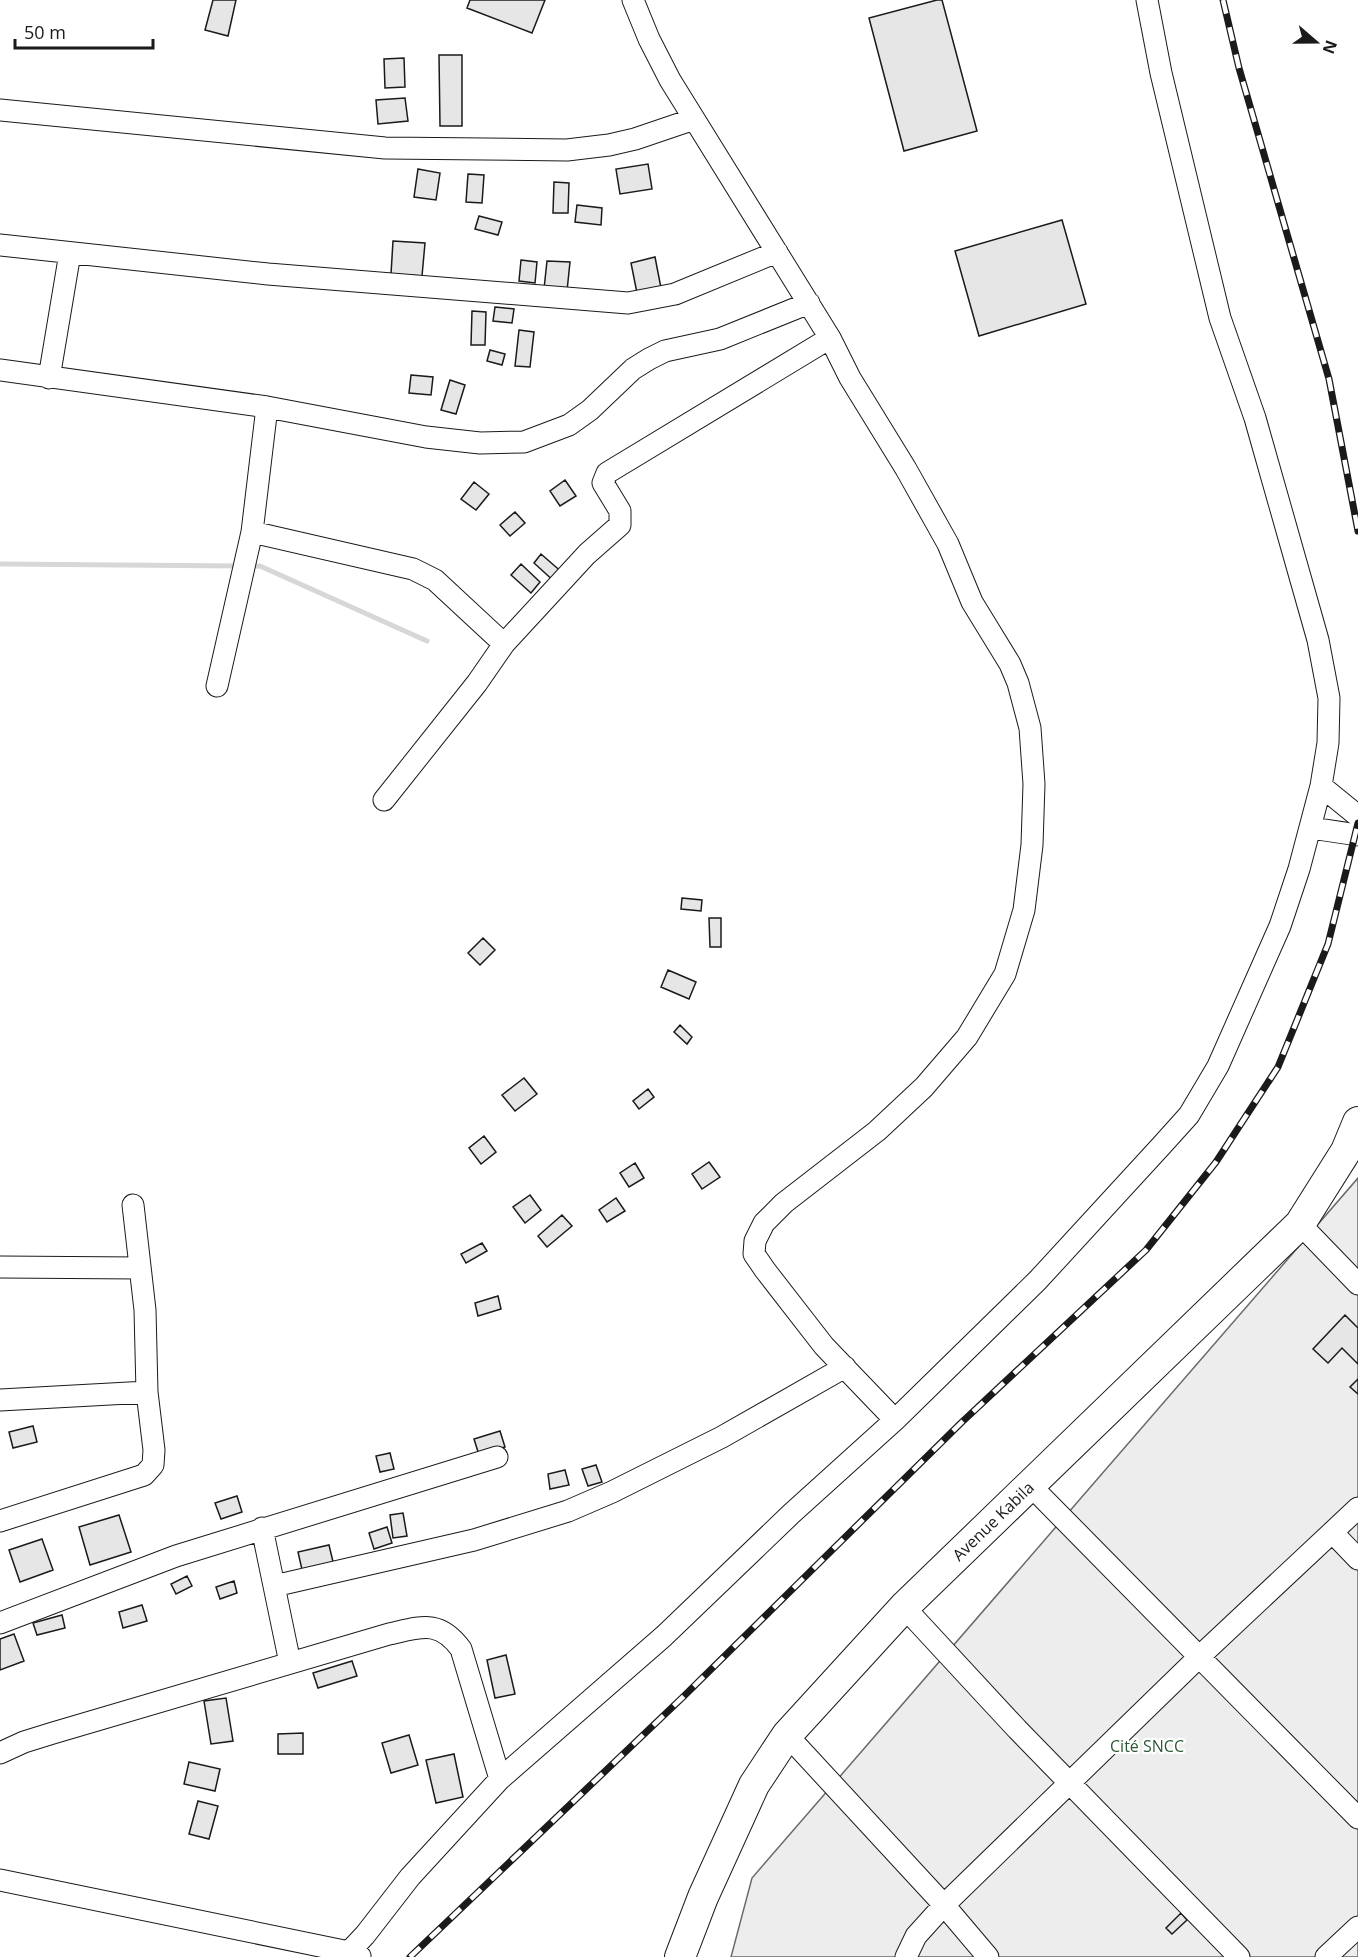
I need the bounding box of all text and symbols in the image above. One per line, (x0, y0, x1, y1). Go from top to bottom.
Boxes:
scale bar (15, 12, 153, 50)
north arrow (1286, 12, 1346, 72)
text: 50 m (24, 20, 66, 44)
text: N (1318, 37, 1343, 57)
street label: Avenue Kabila (947, 1477, 1039, 1565)
park label: Cité SNCC (1110, 1735, 1184, 1757)

